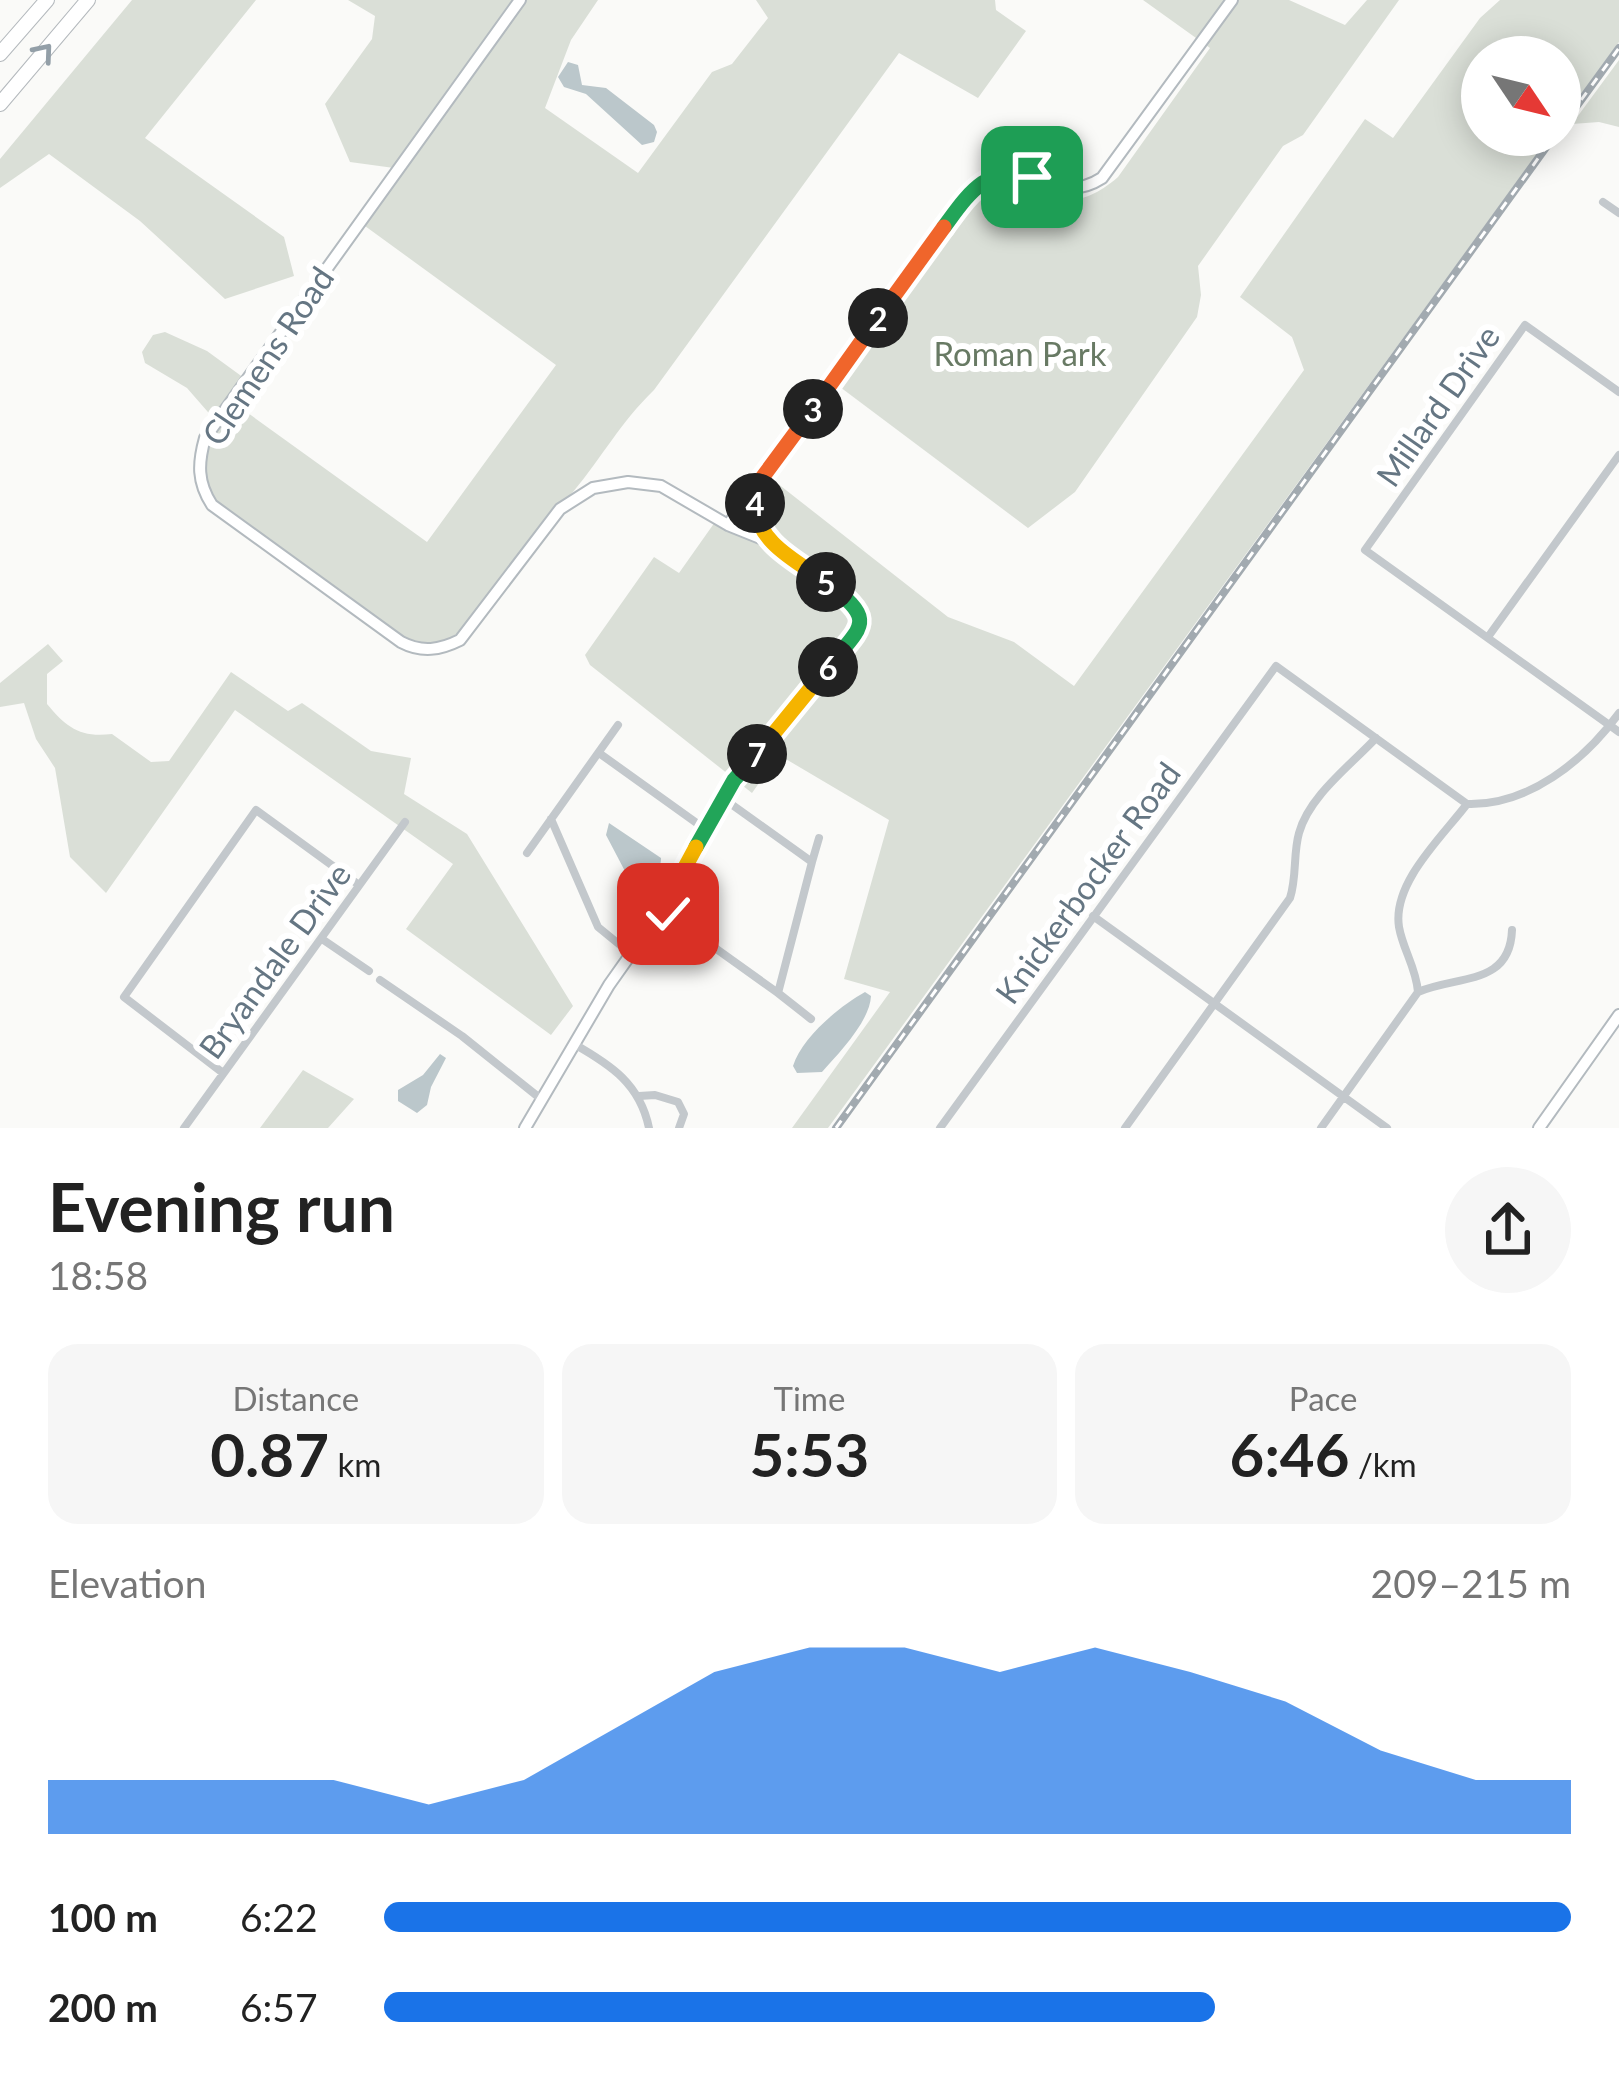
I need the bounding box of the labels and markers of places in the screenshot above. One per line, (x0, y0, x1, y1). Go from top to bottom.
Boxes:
pin (981, 126, 1083, 228)
pin: 2 (848, 288, 908, 348)
pin: 3 (783, 379, 843, 439)
pin: 4 (725, 473, 785, 533)
pin: 5 (796, 552, 856, 612)
pin: 6 (798, 637, 858, 697)
pin: 7 (727, 724, 787, 784)
pin (617, 863, 719, 965)

